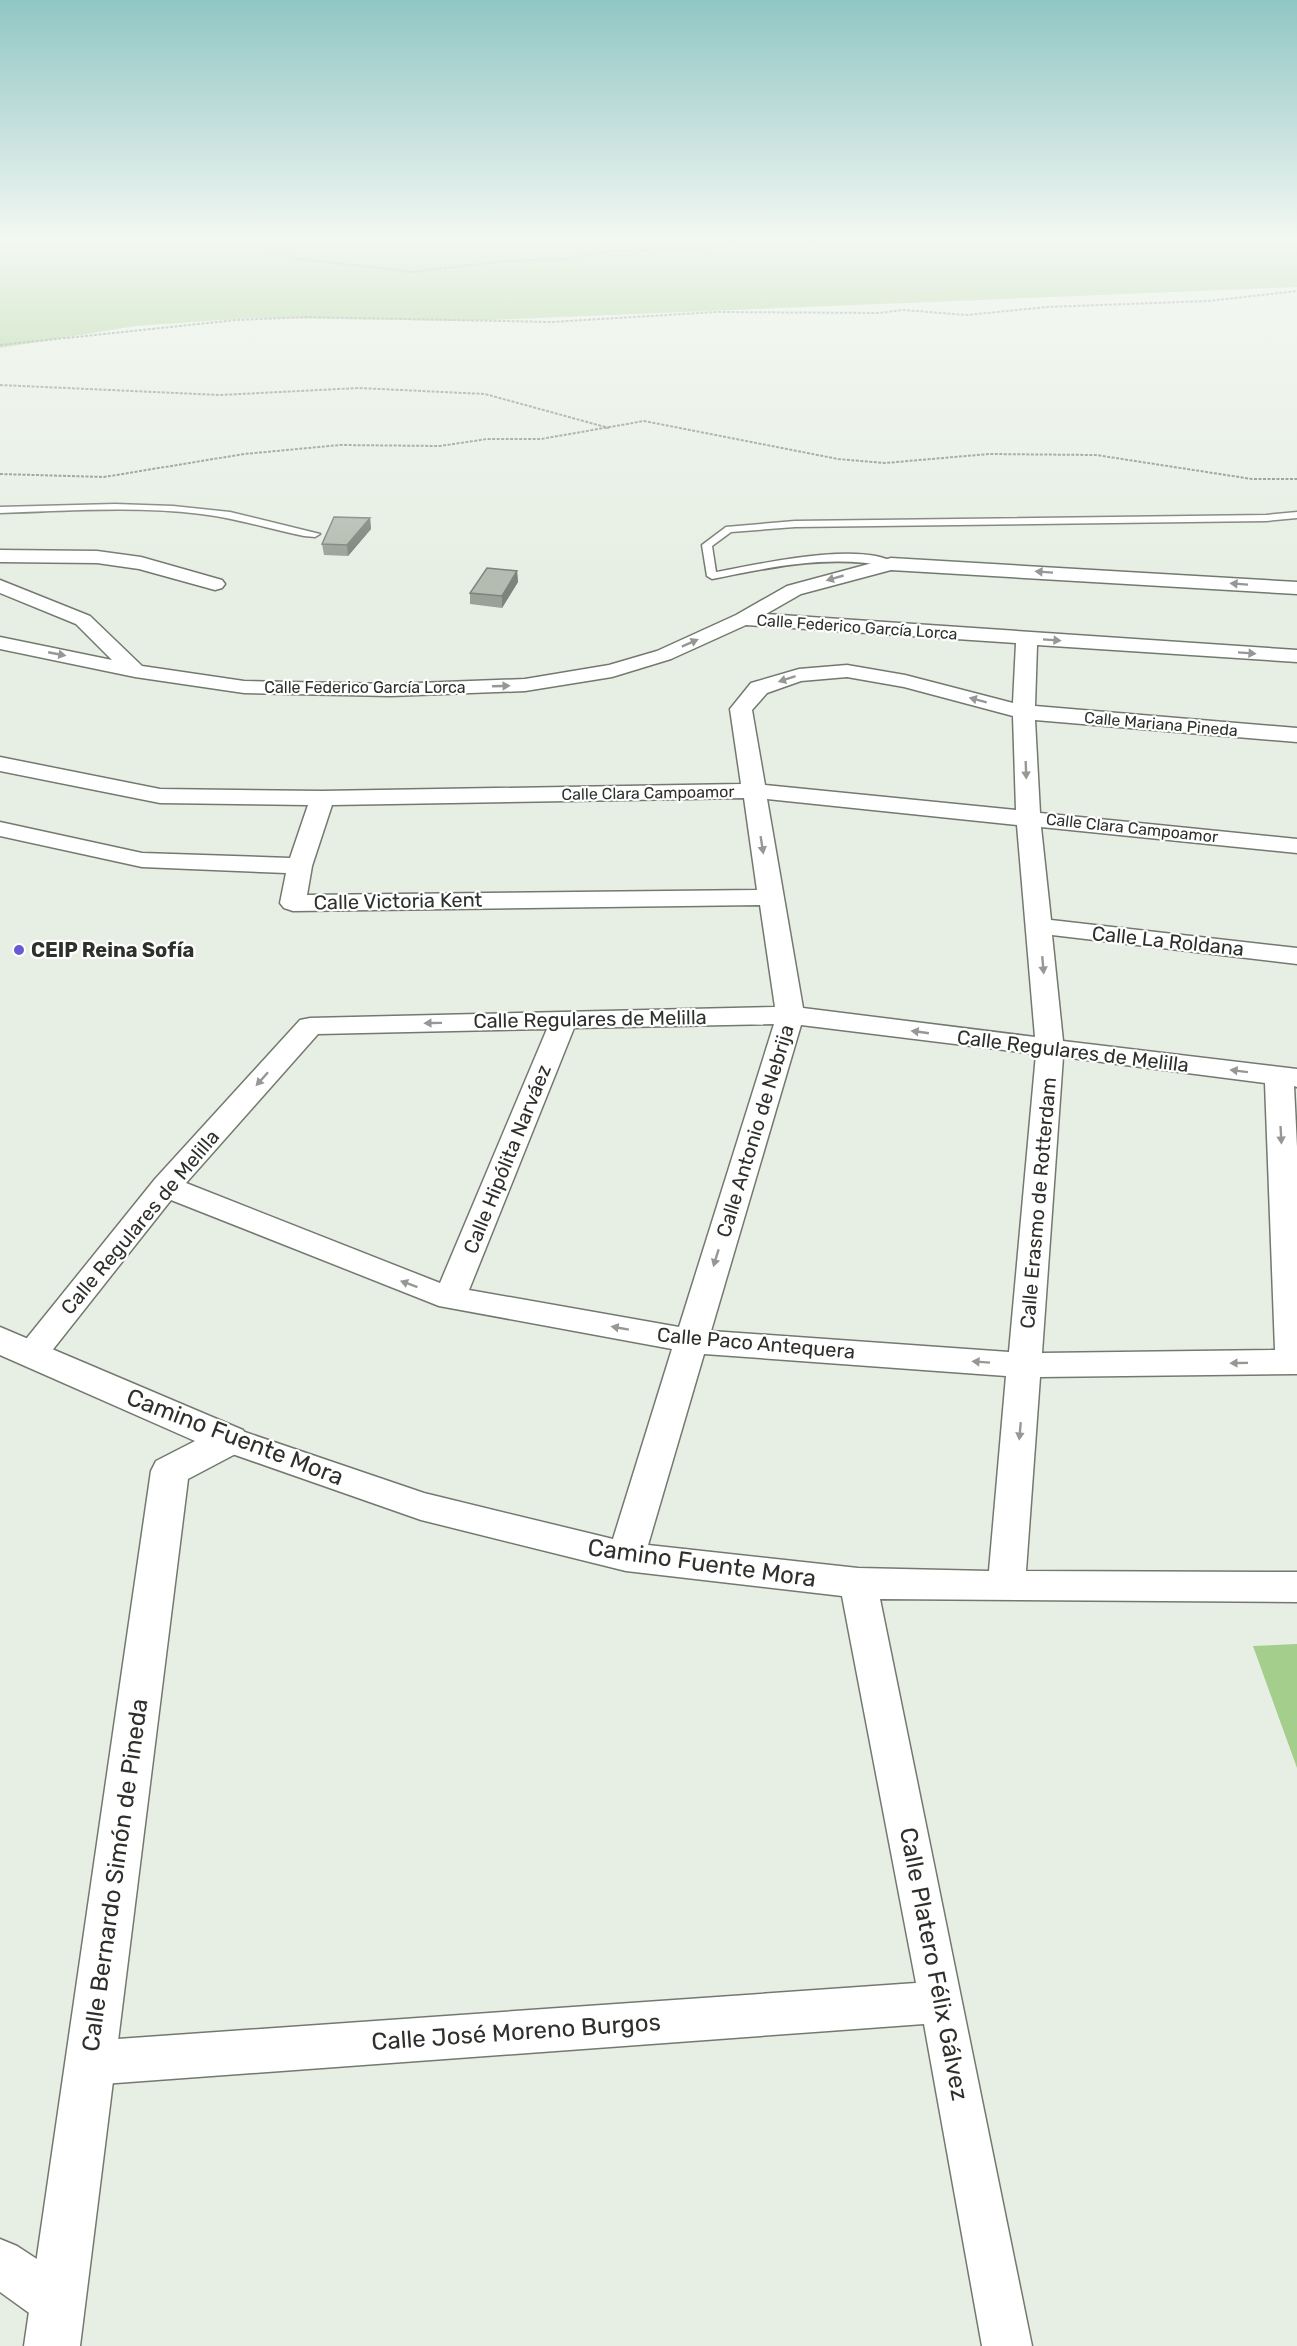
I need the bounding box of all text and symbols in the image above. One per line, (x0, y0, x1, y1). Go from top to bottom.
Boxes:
one-way arrow (1034, 567, 1053, 577)
one-way arrow (826, 574, 844, 584)
one-way arrow (1229, 580, 1248, 589)
street label: Calle Federico García Lorca (756, 611, 958, 643)
one-way arrow (1043, 635, 1062, 645)
one-way arrow (681, 637, 699, 647)
one-way arrow (1237, 648, 1256, 657)
one-way arrow (48, 650, 67, 659)
one-way arrow (778, 674, 796, 684)
street label: Calle Federico García Lorca (264, 678, 466, 697)
one-way arrow (492, 681, 511, 691)
one-way arrow (969, 695, 987, 704)
street label: Calle Mariana Pineda (1083, 708, 1239, 740)
one-way arrow (1022, 761, 1031, 780)
street label: Calle Clara Campoamor (561, 782, 735, 804)
street label: Calle Clara Campoamor (1045, 810, 1219, 846)
one-way arrow (758, 836, 767, 855)
street label: Calle Victoria Kent (313, 888, 483, 914)
street label: Calle La Roldana (1091, 921, 1245, 961)
place label: CEIP Reina Sofía (31, 938, 194, 962)
marker: CEIP Reina Sofía (12, 943, 26, 957)
one-way arrow (1038, 955, 1048, 974)
street label: Calle Regulares de Melilla (473, 1005, 707, 1033)
one-way arrow (423, 1018, 442, 1028)
street label: Calle Antonio de Nebrija (711, 1022, 799, 1240)
street label: Calle Regulares de Melilla (956, 1025, 1190, 1077)
one-way arrow (911, 1027, 930, 1037)
street label: Calle Hipólita Narváez (458, 1061, 556, 1257)
one-way arrow (1229, 1067, 1248, 1076)
one-way arrow (255, 1072, 269, 1087)
street label: Calle Erasmo de Rotterdam (1015, 1076, 1061, 1330)
street label: Calle Regulares de Melilla (56, 1125, 224, 1319)
one-way arrow (1277, 1125, 1286, 1144)
one-way arrow (711, 1249, 720, 1267)
one-way arrow (399, 1278, 417, 1288)
street label: Calle Paco Antequera (656, 1322, 856, 1364)
one-way arrow (610, 1324, 629, 1333)
one-way arrow (971, 1357, 990, 1367)
one-way arrow (1229, 1358, 1248, 1368)
street label: Camino Fuente Mora (122, 1383, 348, 1491)
one-way arrow (1015, 1422, 1024, 1441)
street label: Camino Fuente Mora (586, 1533, 818, 1593)
street label: Calle Bernardo Simón de Pineda (76, 1697, 154, 2053)
street label: Calle Platero Félix Gálvez (894, 1825, 974, 2103)
street label: Calle José Moreno Burgos (370, 2008, 662, 2056)

